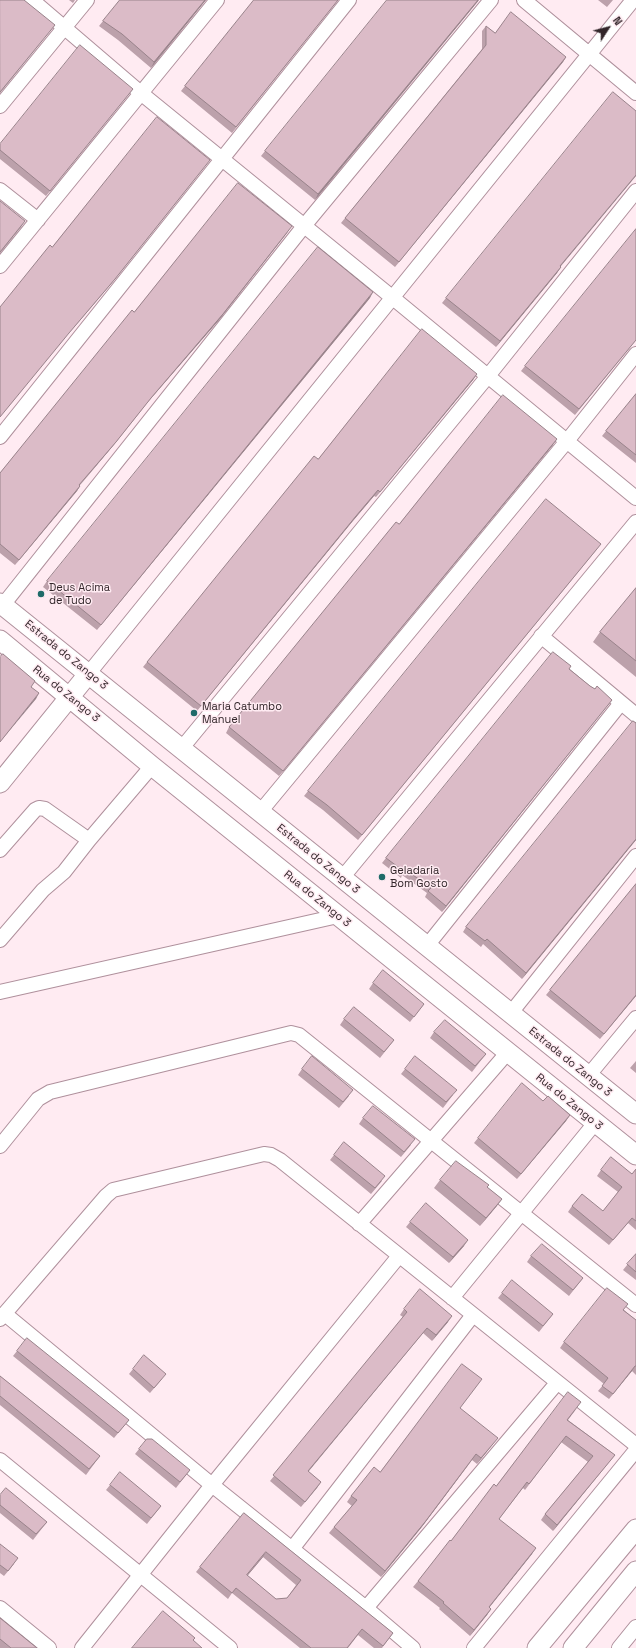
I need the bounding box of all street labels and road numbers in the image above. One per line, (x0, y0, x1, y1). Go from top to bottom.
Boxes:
street label: Estrada do Zango 3 (22, 618, 110, 692)
street label: Rua do Zango 3 (30, 663, 102, 725)
street label: Estrada do Zango 3 (274, 822, 362, 896)
street label: Rua do Zango 3 (281, 868, 353, 930)
street label: Estrada do Zango 3 (526, 1025, 614, 1099)
street label: Rua do Zango 3 (533, 1071, 605, 1133)

